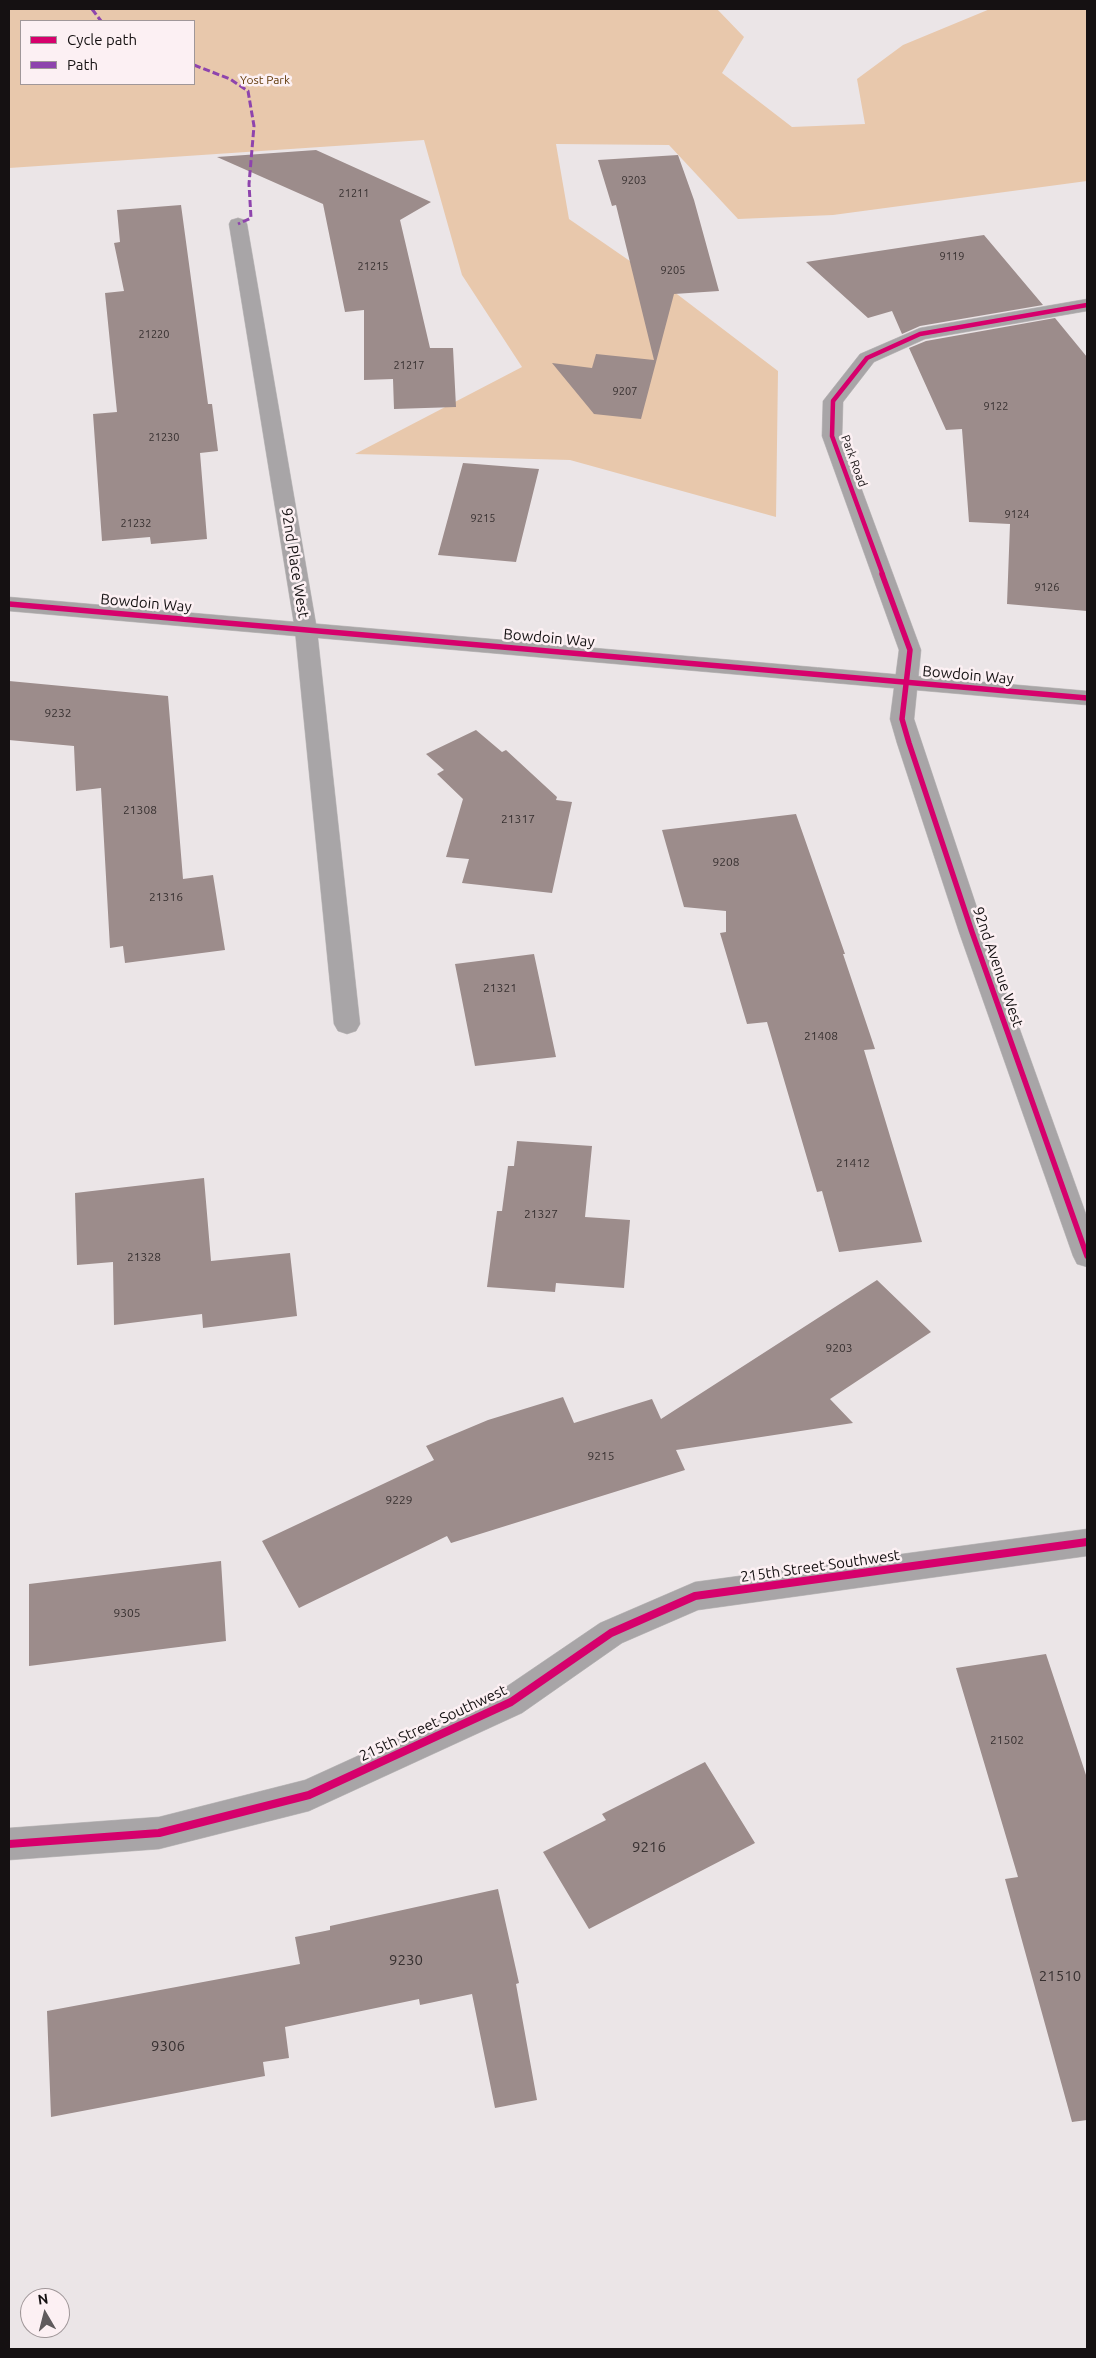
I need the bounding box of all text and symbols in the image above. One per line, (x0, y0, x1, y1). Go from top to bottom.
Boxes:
legend (20, 20, 195, 85)
text: Cycle path (67, 31, 137, 48)
text: Path (67, 56, 98, 73)
park label: Yost Park (240, 73, 290, 87)
house number: 9203 (622, 173, 646, 187)
house number: 21211 (338, 186, 370, 200)
house number: 9119 (940, 249, 964, 263)
house number: 21215 (357, 259, 389, 273)
house number: 9205 (661, 263, 685, 277)
house number: 21220 (138, 327, 170, 341)
house number: 21217 (393, 358, 425, 372)
house number: 9207 (613, 384, 637, 398)
house number: 9122 (984, 399, 1008, 413)
house number: 21230 (148, 430, 180, 444)
street label: Park Road (838, 433, 870, 489)
street label: 92nd Place West (277, 507, 313, 619)
house number: 9124 (1005, 507, 1029, 521)
house number: 9215 (471, 511, 495, 525)
house number: 21232 (120, 516, 152, 530)
house number: 9126 (1035, 580, 1059, 594)
street label: Bowdoin Way (100, 590, 192, 616)
street label: Bowdoin Way (503, 625, 595, 651)
street label: Bowdoin Way (922, 662, 1014, 688)
house number: 9232 (44, 706, 72, 720)
house number: 21308 (123, 803, 157, 817)
house number: 21317 (501, 812, 535, 826)
house number: 9208 (712, 855, 740, 869)
house number: 21316 (149, 890, 183, 904)
street label: 92nd Avenue West (969, 905, 1027, 1029)
house number: 21321 (483, 981, 517, 995)
house number: 21408 (804, 1029, 838, 1043)
house number: 21412 (836, 1156, 870, 1170)
house number: 21327 (524, 1207, 558, 1221)
house number: 21328 (127, 1250, 161, 1264)
house number: 9203 (825, 1341, 853, 1355)
house number: 9215 (587, 1449, 615, 1463)
house number: 9229 (385, 1493, 413, 1507)
street label: 215th Street Southwest (739, 1546, 901, 1586)
house number: 9305 (113, 1606, 141, 1620)
street label: 215th Street Southwest (356, 1681, 510, 1765)
house number: 21502 (990, 1733, 1024, 1747)
house number: 9216 (632, 1838, 666, 1856)
house number: 9230 (389, 1951, 423, 1969)
house number: 21510 (1039, 1967, 1081, 1985)
house number: 9306 (151, 2037, 185, 2055)
north arrow (20, 2288, 70, 2338)
text: N (37, 2290, 49, 2308)

